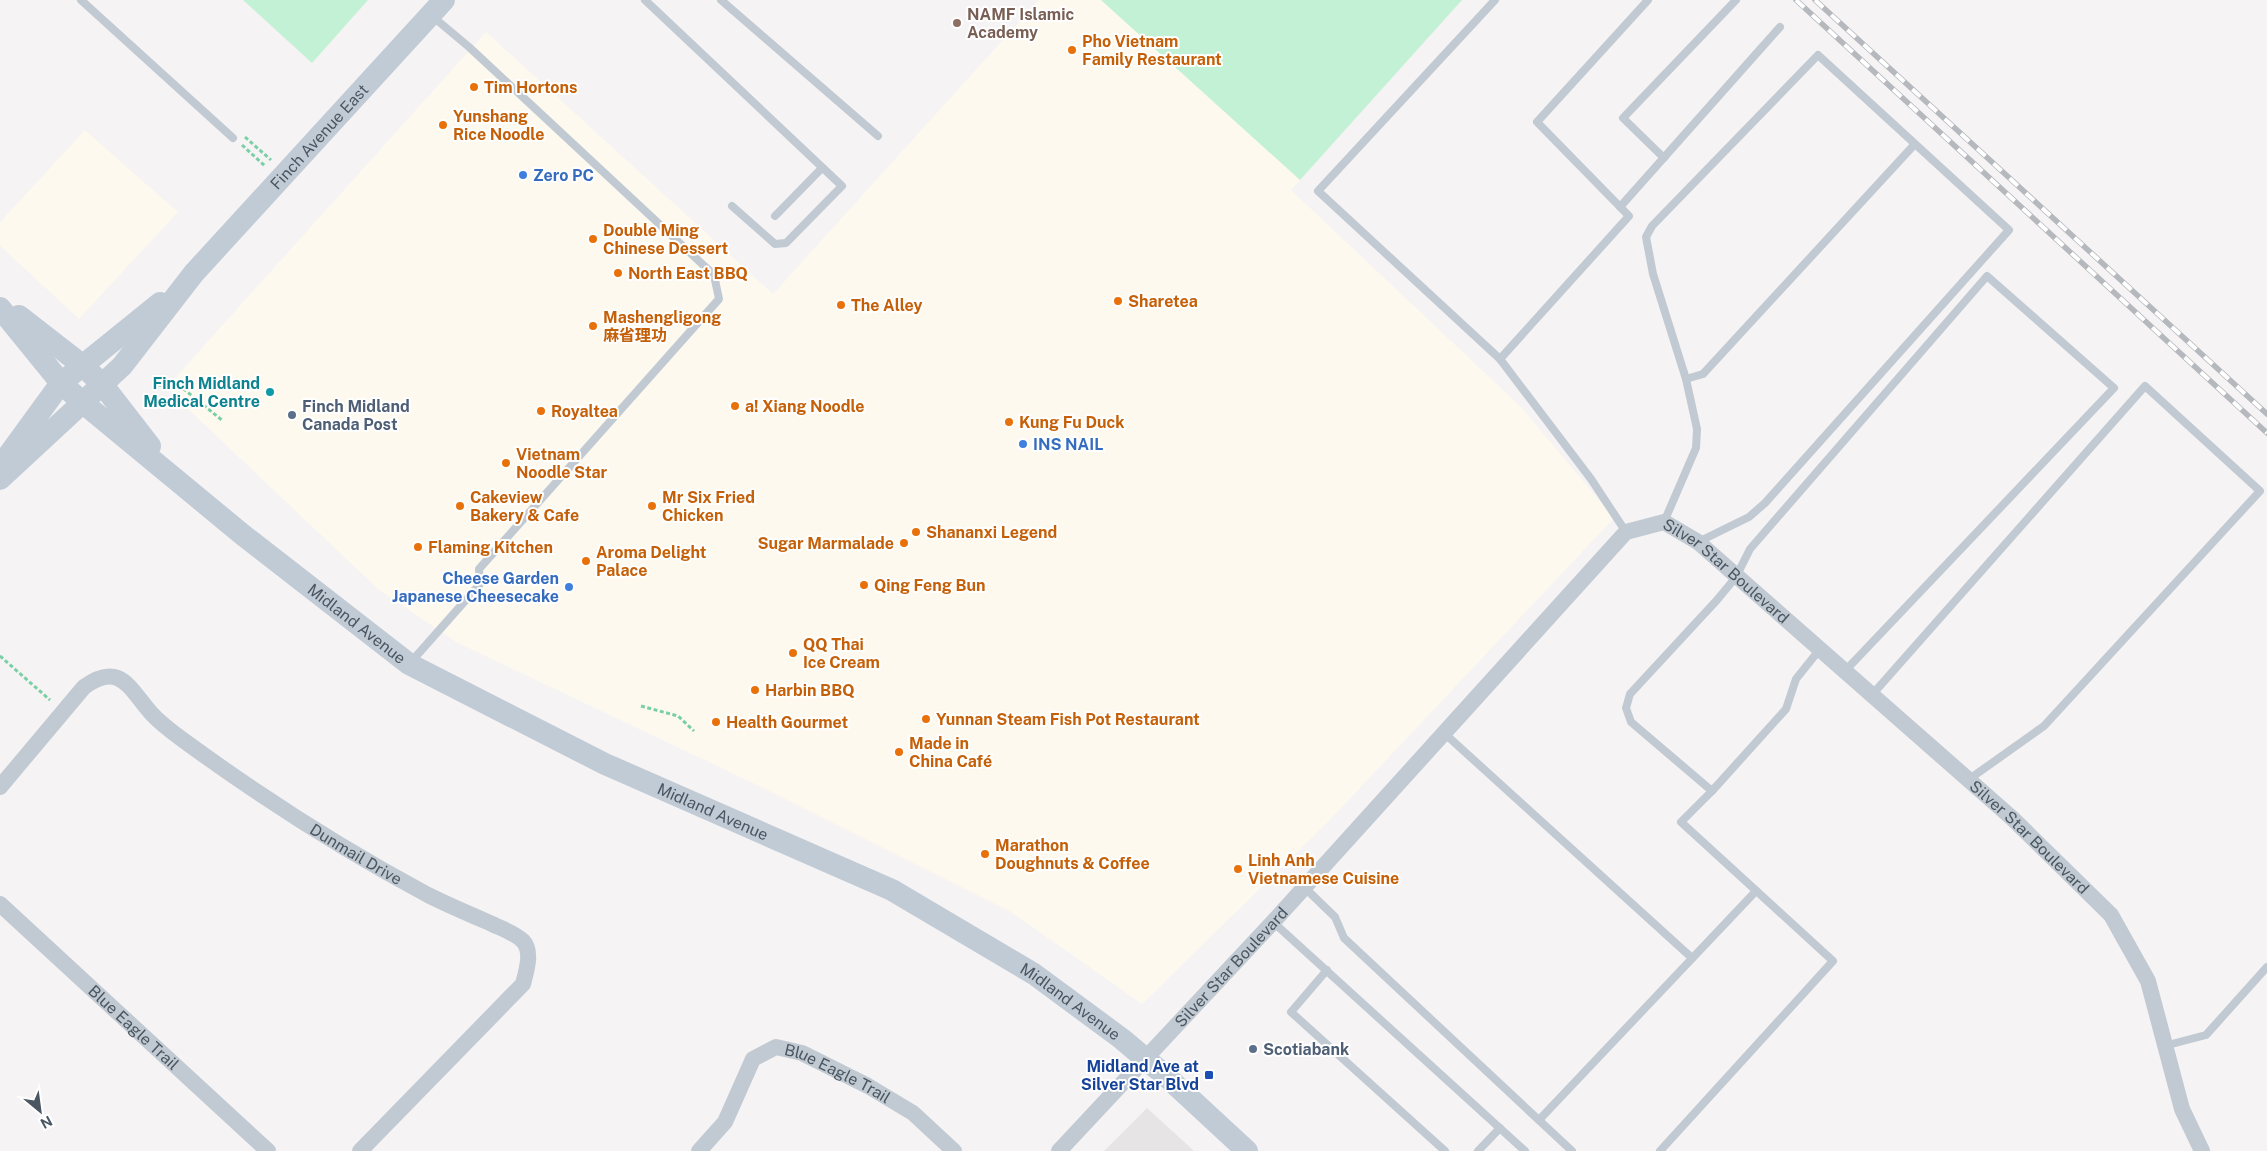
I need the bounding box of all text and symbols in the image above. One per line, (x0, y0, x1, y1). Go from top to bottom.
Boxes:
place label: NAMF Islamic Academy (967, 5, 1074, 42)
marker: NAMF Islamic Academy (951, 17, 963, 29)
place label: Pho Vietnam Family Restaurant (1082, 32, 1222, 69)
marker: Pho Vietnam Family Restaurant (1066, 44, 1078, 56)
place label: Tim Hortons (484, 78, 577, 97)
street label: Finch Avenue East (266, 80, 372, 193)
marker: Tim Hortons (468, 81, 480, 93)
place label: Yunshang Rice Noodle (453, 107, 544, 144)
marker: Yunshang Rice Noodle (437, 119, 449, 131)
place label: Zero PC (533, 166, 594, 185)
marker: Zero PC (517, 169, 529, 181)
place label: Double Ming Chinese Dessert (603, 221, 728, 258)
marker: Double Ming Chinese Dessert (587, 233, 599, 245)
place label: North East BBQ (628, 264, 748, 283)
marker: North East BBQ (612, 267, 624, 279)
place label: Sharetea (1128, 292, 1198, 311)
marker: Sharetea (1112, 295, 1124, 307)
place label: The Alley (851, 296, 923, 315)
marker: The Alley (835, 299, 847, 311)
place label: Mashengligong 麻省理功 (603, 308, 721, 345)
marker: Mashengligong 麻省理功 (587, 320, 599, 332)
place label: Finch Midland Medical Centre (143, 374, 260, 411)
marker: Finch Midland Medical Centre (264, 386, 276, 398)
place label: Finch Midland Canada Post (302, 397, 410, 434)
place label: a! Xiang Noodle (745, 397, 865, 416)
marker: a! Xiang Noodle (729, 400, 741, 412)
place label: Royaltea (551, 402, 618, 421)
marker: Royaltea (535, 405, 547, 417)
marker: Finch Midland Canada Post (286, 409, 298, 421)
place label: Kung Fu Duck (1019, 413, 1124, 432)
marker: Kung Fu Duck (1003, 416, 1015, 428)
place label: INS NAIL (1033, 435, 1103, 454)
marker: INS NAIL (1017, 438, 1029, 450)
place label: Vietnam Noodle Star (516, 445, 608, 482)
marker: Vietnam Noodle Star (500, 457, 512, 469)
place label: Cakeview Bakery & Cafe (470, 488, 579, 525)
place label: Mr Six Fried Chicken (662, 488, 755, 525)
marker: Cakeview Bakery & Cafe (454, 500, 466, 512)
marker: Mr Six Fried Chicken (646, 500, 658, 512)
street label: Silver Star Boulevard (1660, 515, 1793, 628)
place label: Shananxi Legend (926, 523, 1057, 542)
marker: Shananxi Legend (910, 526, 922, 538)
place label: Sugar Marmalade (758, 534, 894, 553)
marker: Sugar Marmalade (898, 537, 910, 549)
place label: Flaming Kitchen (428, 538, 553, 557)
marker: Flaming Kitchen (412, 541, 424, 553)
place label: Aroma Delight Palace (596, 543, 707, 580)
marker: Aroma Delight Palace (580, 555, 592, 567)
place label: Cheese Garden Japanese Cheesecake (392, 569, 559, 606)
place label: Qing Feng Bun (874, 576, 986, 595)
marker: Qing Feng Bun (858, 579, 870, 591)
street label: Midland Avenue (304, 580, 409, 668)
marker: Cheese Garden Japanese Cheesecake (563, 581, 575, 593)
place label: QQ Thai Ice Cream (803, 635, 880, 672)
marker: QQ Thai Ice Cream (787, 647, 799, 659)
place label: Harbin BBQ (765, 681, 855, 700)
marker: Harbin BBQ (749, 684, 761, 696)
place label: Yunnan Steam Fish Pot Restaurant (936, 710, 1200, 729)
place label: Health Gourmet (726, 713, 849, 732)
marker: Yunnan Steam Fish Pot Restaurant (920, 713, 932, 725)
marker: Health Gourmet (710, 716, 722, 728)
place label: Made in China Café (909, 734, 992, 771)
marker: Made in China Café (893, 746, 905, 758)
street label: Silver Star Boulevard (1966, 776, 2093, 898)
street label: Midland Avenue (654, 779, 771, 844)
street label: Dunmail Drive (306, 820, 405, 889)
place label: Marathon Doughnuts & Coffee (995, 836, 1150, 873)
marker: Marathon Doughnuts & Coffee (979, 848, 991, 860)
place label: Linh Anh Vietnamese Cuisine (1248, 851, 1399, 888)
marker: Linh Anh Vietnamese Cuisine (1232, 863, 1244, 875)
street label: Silver Star Boulevard (1171, 903, 1292, 1031)
street label: Midland Avenue (1017, 959, 1124, 1044)
street label: Blue Eagle Trail (84, 981, 183, 1074)
street label: Blue Eagle Trail (783, 1040, 894, 1107)
place label: Scotiabank (1263, 1040, 1349, 1059)
marker: Scotiabank (1247, 1043, 1259, 1055)
place label: Midland Ave at Silver Star Blvd (1081, 1057, 1199, 1094)
marker: Midland Ave at Silver Star Blvd (1203, 1069, 1215, 1081)
north arrow (15, 1086, 65, 1136)
text: N (38, 1113, 55, 1132)

